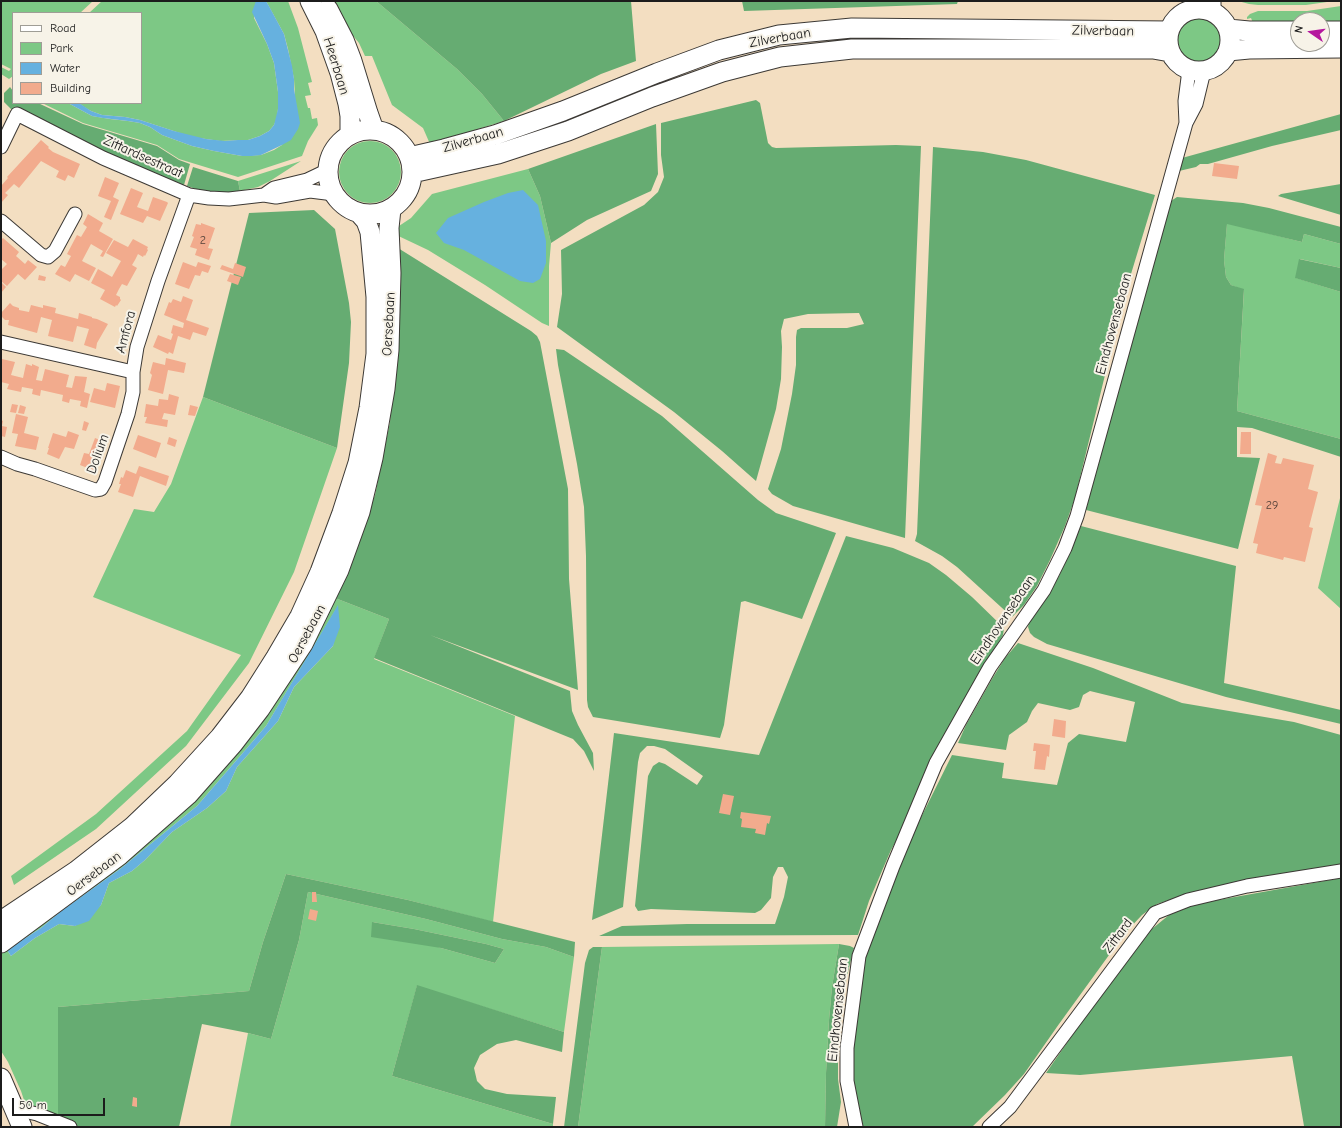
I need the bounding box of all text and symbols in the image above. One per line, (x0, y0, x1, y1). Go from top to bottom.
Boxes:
legend (12, 12, 142, 104)
north arrow (1290, 12, 1330, 52)
text: Road (50, 21, 76, 35)
street label: Zilverbaan (1072, 22, 1134, 40)
street label: Zilverbaan (748, 24, 812, 52)
text: N (1292, 24, 1306, 34)
street label: Heerbaan (319, 35, 353, 97)
text: Park (50, 41, 73, 55)
text: Water (50, 61, 80, 75)
text: Building (50, 81, 91, 95)
street label: Zilverbaan (441, 123, 505, 157)
street label: Zittardsestraat (101, 132, 185, 182)
house number: 2 (200, 234, 206, 248)
street label: Eindhovensebaan (1092, 271, 1136, 377)
street label: Oersebaan (379, 292, 399, 356)
street label: Amfora (112, 309, 140, 355)
street label: Dolium (83, 432, 113, 476)
house number: 29 (1266, 499, 1278, 513)
street label: Eindhovensebaan (967, 572, 1039, 668)
street label: Oersebaan (285, 602, 329, 666)
street label: Oersebaan (63, 848, 125, 900)
street label: Zittard (1100, 915, 1136, 957)
street label: Eindhovensebaan (824, 957, 852, 1063)
scale bar (14, 1090, 107, 1116)
text: 50 m (19, 1098, 47, 1112)

